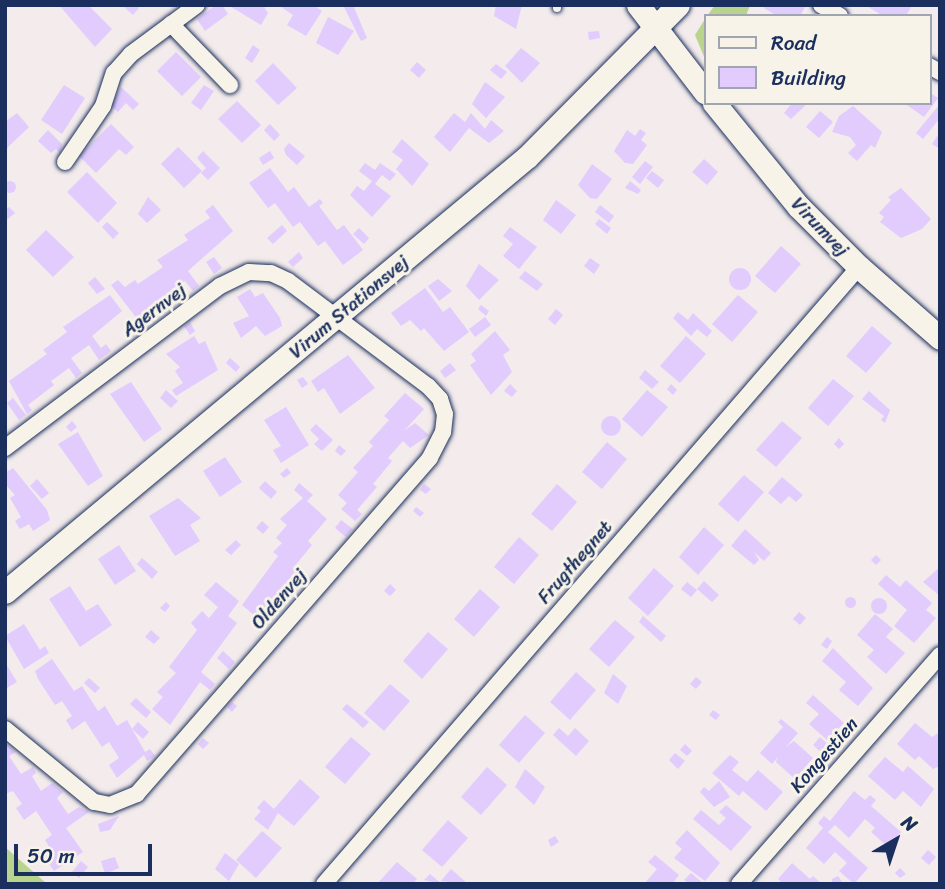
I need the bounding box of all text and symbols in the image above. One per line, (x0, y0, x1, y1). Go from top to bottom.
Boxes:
legend (704, 14, 931, 105)
text: Road (771, 24, 816, 62)
text: Building (771, 59, 846, 97)
street label: Virumvej (786, 193, 854, 261)
street label: Virum Stationsvej (284, 250, 414, 364)
street label: Agernvej (117, 278, 191, 342)
street label: Frugthegnet (533, 516, 617, 608)
street label: Oldenvej (247, 564, 311, 634)
street label: Kongestien (785, 713, 863, 797)
north arrow (861, 805, 931, 875)
text: N (894, 806, 925, 840)
scale bar (18, 830, 156, 874)
text: 50 m (27, 837, 75, 875)

